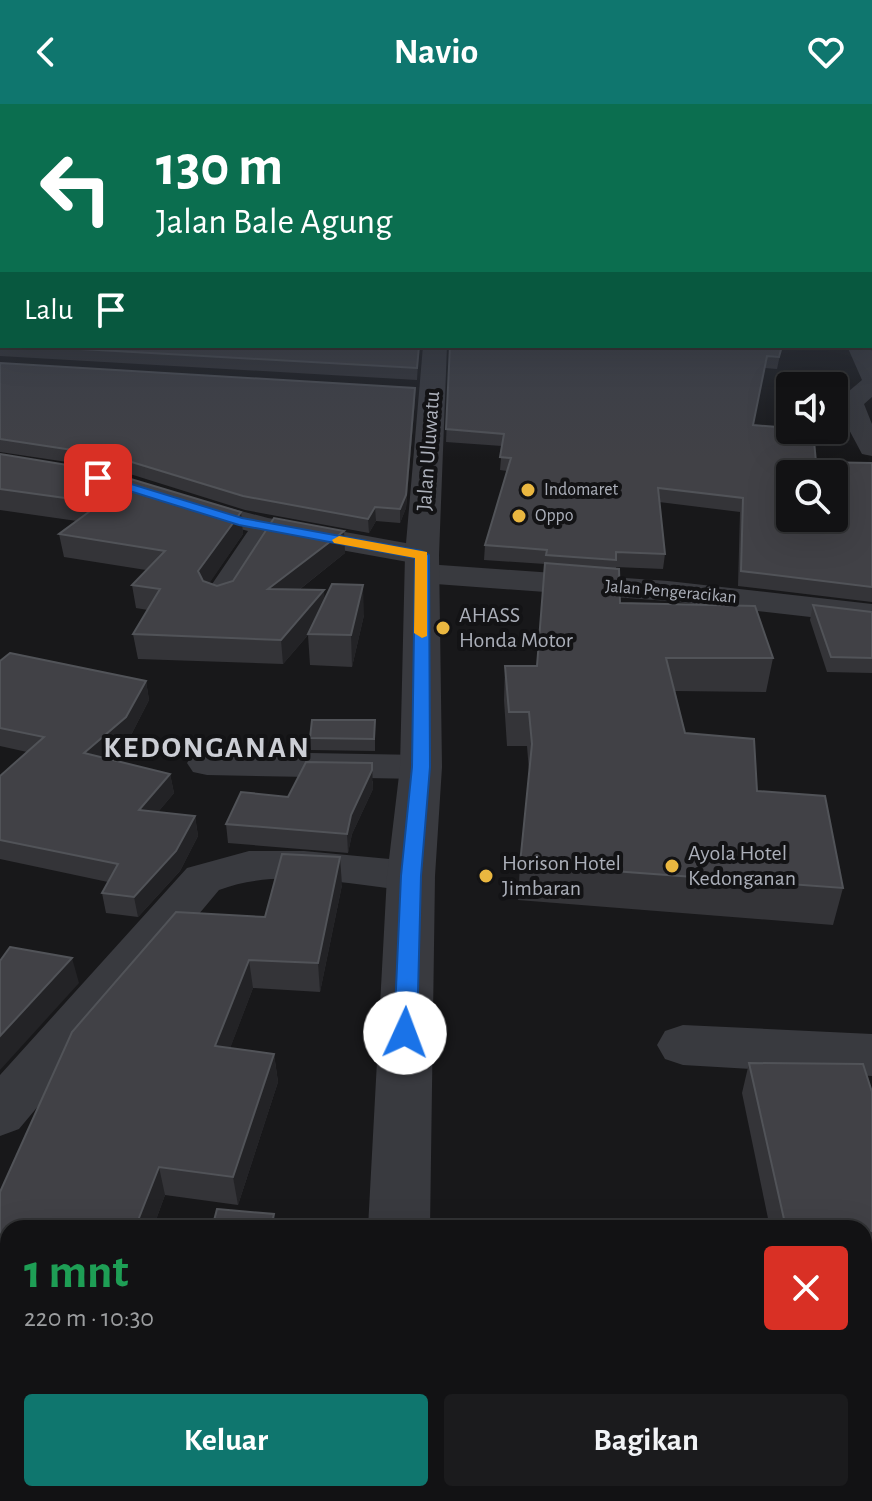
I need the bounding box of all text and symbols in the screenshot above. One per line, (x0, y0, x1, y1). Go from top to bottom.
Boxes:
icon: back (24, 30, 68, 74)
icon: heart (804, 30, 848, 74)
text: Navio (394, 34, 478, 70)
icon: left (24, 136, 128, 240)
text: 130 m (156, 139, 283, 195)
text: Jalan Bale Agung (156, 204, 393, 240)
icon: arrive (89, 288, 133, 332)
text: Lalu (24, 295, 73, 325)
map controls (776, 372, 848, 532)
button: sound (776, 372, 848, 444)
street label: Jalan Uluwatu (413, 390, 443, 512)
pin (64, 444, 132, 512)
icon: arrive (76, 456, 120, 500)
button: search (776, 460, 848, 532)
marker: Indomaret (519, 481, 537, 499)
place label: Indomaret (544, 481, 619, 499)
marker: Oppo (510, 507, 528, 525)
place label: Oppo (535, 507, 574, 525)
street label: Jalan Pengeracikan (604, 577, 738, 607)
place label: AHASS Honda Motor (459, 604, 573, 651)
marker: AHASS Honda Motor (434, 619, 452, 637)
district label: KEDONGANAN (103, 733, 311, 763)
place label: Ayola Hotel Kedonganan (688, 842, 796, 889)
place label: Horison Hotel Jimbaran (502, 852, 621, 899)
marker: Ayola Hotel Kedonganan (663, 857, 681, 875)
marker: Horison Hotel Jimbaran (477, 867, 495, 885)
position arrow (363, 991, 447, 1075)
button: close (764, 1246, 848, 1330)
text: 1 mnt (24, 1249, 129, 1297)
text: 220 m · 10:30 (24, 1305, 154, 1331)
button: Keluar (24, 1394, 428, 1486)
button: Bagikan (444, 1394, 848, 1486)

